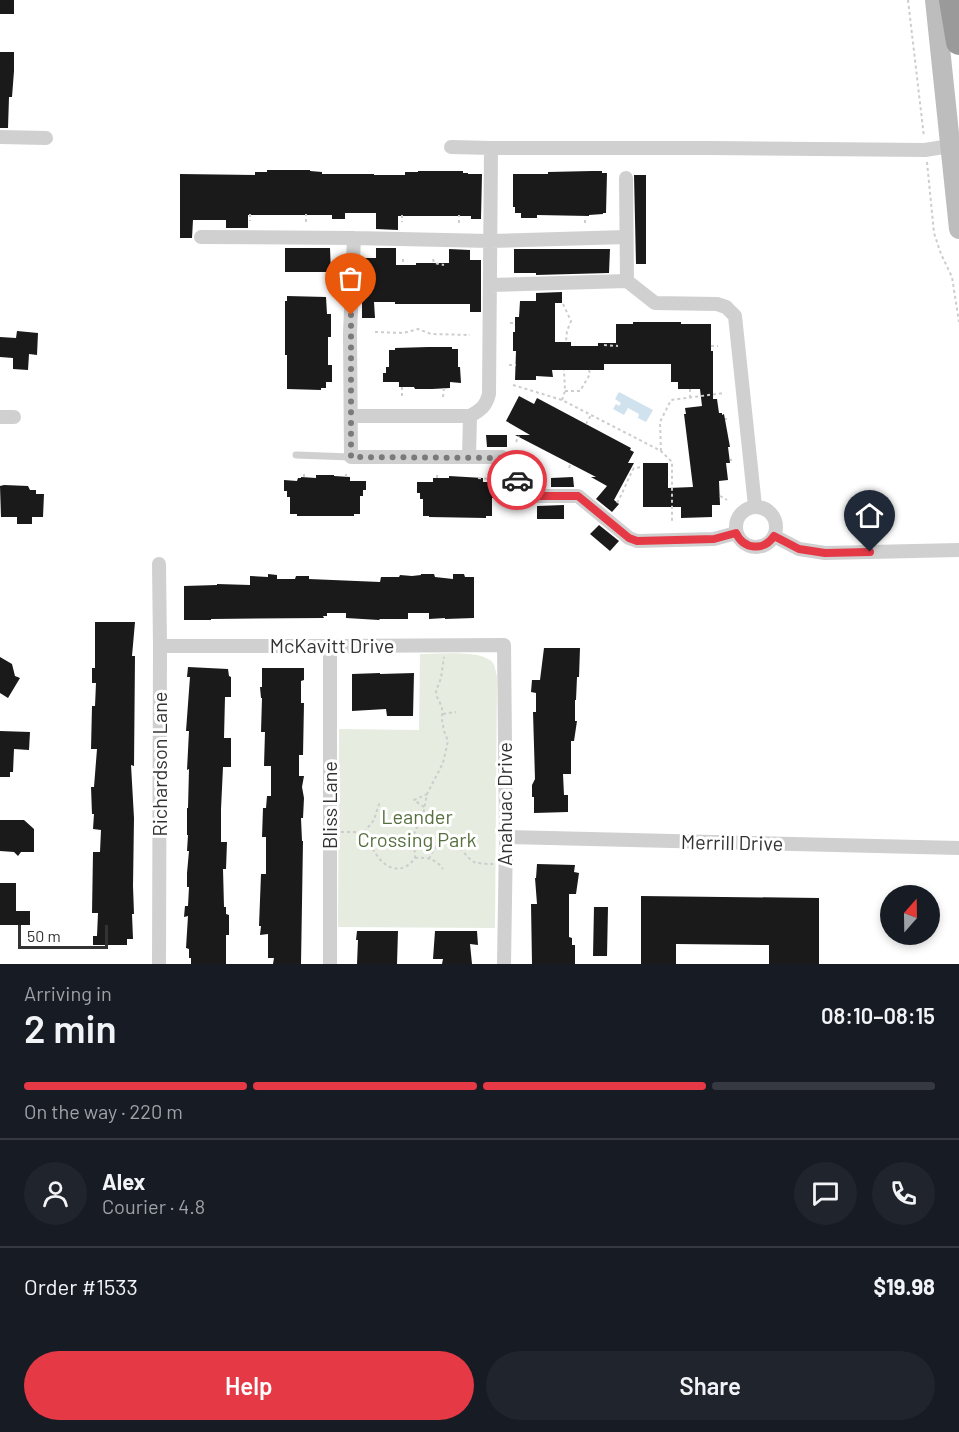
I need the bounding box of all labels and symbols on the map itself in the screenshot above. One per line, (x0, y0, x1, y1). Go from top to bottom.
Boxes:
pin (325, 253, 376, 315)
courier (487, 450, 547, 510)
pin (844, 490, 895, 552)
street label: McKavitt Drive (270, 633, 394, 657)
street label: Richardson Lane (147, 691, 171, 837)
street label: Anahuac Drive (492, 742, 516, 866)
street label: Bliss Lane (317, 761, 341, 849)
park label: Leander Crossing Park (357, 804, 477, 851)
street label: Merrill Drive (681, 829, 783, 855)
north arrow (880, 885, 940, 945)
scale bar (18, 922, 108, 950)

